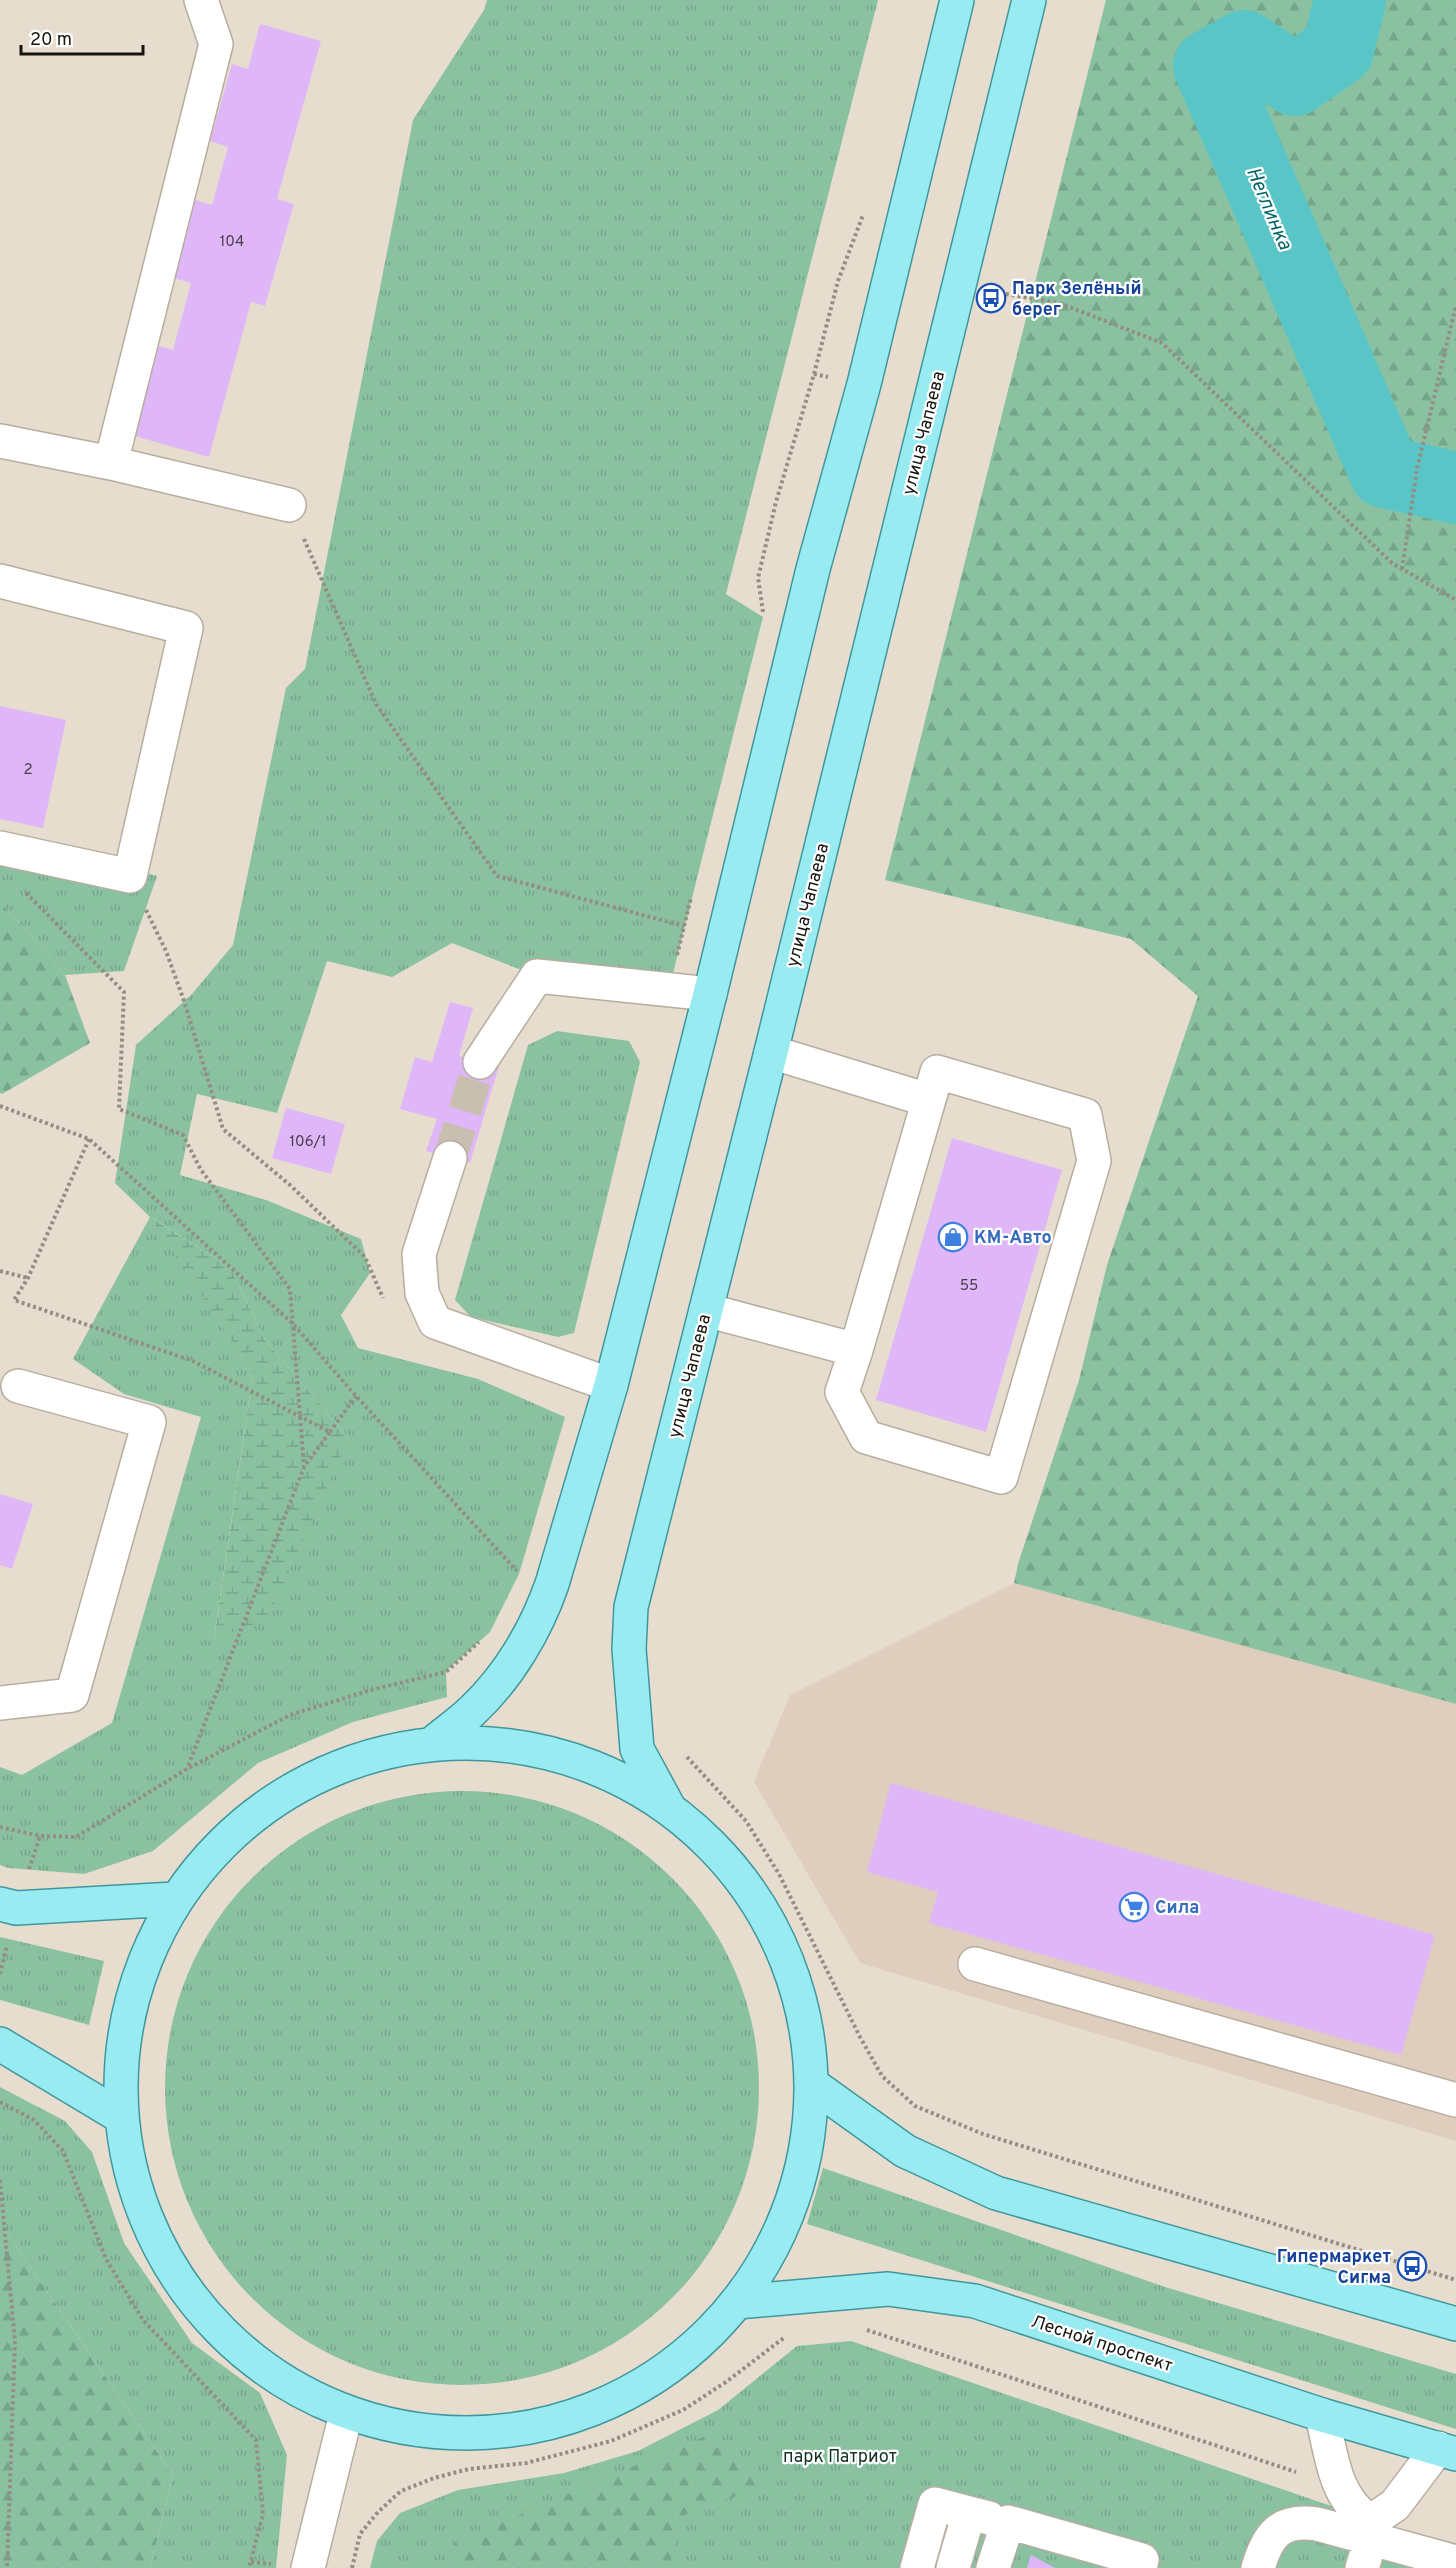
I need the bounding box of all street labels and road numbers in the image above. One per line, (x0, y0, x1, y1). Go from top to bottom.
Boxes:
street label: улица Чапаева (898, 369, 951, 498)
street label: улица Чапаева (782, 841, 835, 970)
street label: улица Чапаева (664, 1312, 717, 1441)
street label: Лесной проспект (1028, 2311, 1175, 2378)

